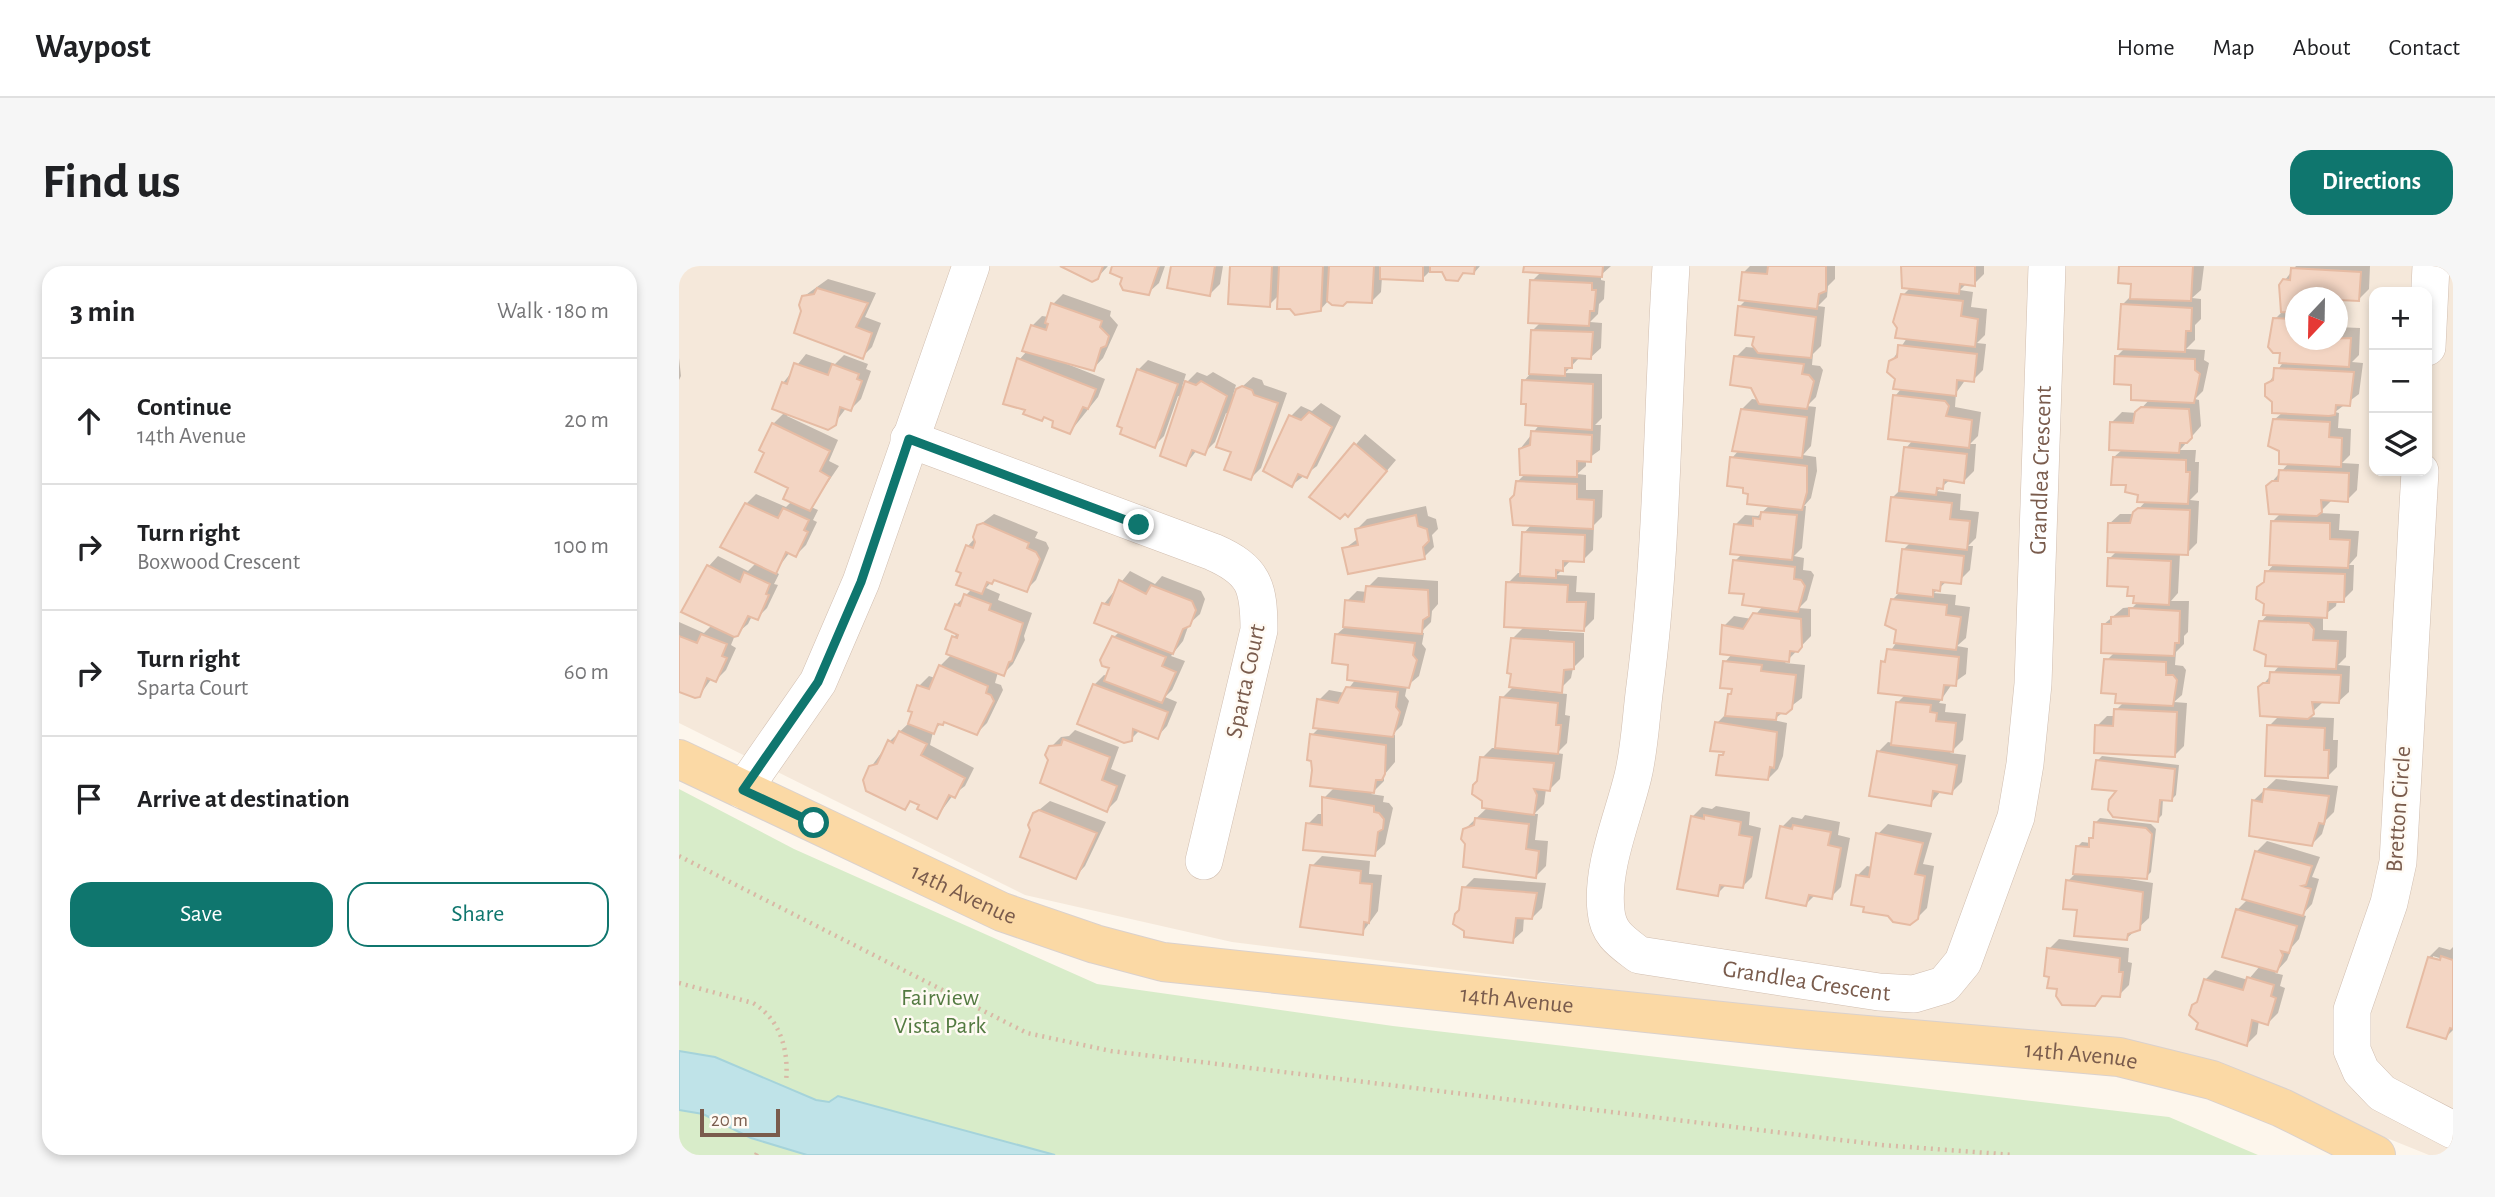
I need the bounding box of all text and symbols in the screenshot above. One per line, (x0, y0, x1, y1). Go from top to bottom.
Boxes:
text: Waypost (35, 31, 151, 64)
text: Home (2117, 36, 2175, 60)
text: Map (2213, 36, 2255, 60)
text: About (2293, 36, 2350, 60)
text: Contact (2388, 36, 2460, 60)
button: Directions (2290, 150, 2453, 215)
text: Find us (42, 158, 181, 207)
north arrow (2285, 287, 2348, 350)
map controls (2369, 287, 2432, 476)
button: + (2369, 287, 2432, 350)
text: 3 min (70, 297, 135, 327)
text: Walk · 180 m (497, 300, 609, 323)
button: − (2369, 350, 2432, 413)
street label: Grandlea Crescent (2026, 385, 2056, 555)
text: Continue (137, 394, 232, 420)
icon: ahead (70, 402, 108, 440)
text: 20 m (564, 409, 609, 432)
button: layers (2369, 413, 2432, 476)
text: 14th Avenue (137, 425, 246, 448)
route end (1123, 509, 1154, 540)
text: Turn right (137, 520, 240, 546)
icon: right (70, 528, 108, 566)
text: 100 m (555, 535, 609, 558)
text: Boxwood Crescent (137, 551, 300, 574)
street label: Sparta Court (1222, 622, 1270, 740)
text: Turn right (137, 646, 240, 672)
icon: right (70, 654, 108, 692)
text: 60 m (564, 661, 609, 684)
text: Sparta Court (137, 677, 248, 700)
street label: Bretton Circle (2383, 745, 2415, 873)
icon: arrive (70, 780, 108, 818)
text: Arrive at destination (137, 786, 350, 812)
route start (798, 807, 829, 838)
street label: 14th Avenue (907, 860, 1019, 929)
button: Save (70, 882, 333, 947)
button: Share (347, 882, 609, 947)
street label: Grandlea Crescent (1721, 957, 1891, 1006)
street label: 14th Avenue (1459, 982, 1575, 1018)
park label: Fairview Vista Park (894, 986, 986, 1038)
street label: 14th Avenue (2023, 1038, 2140, 1074)
scale bar (700, 1106, 781, 1138)
text: 20 m (711, 1111, 748, 1130)

